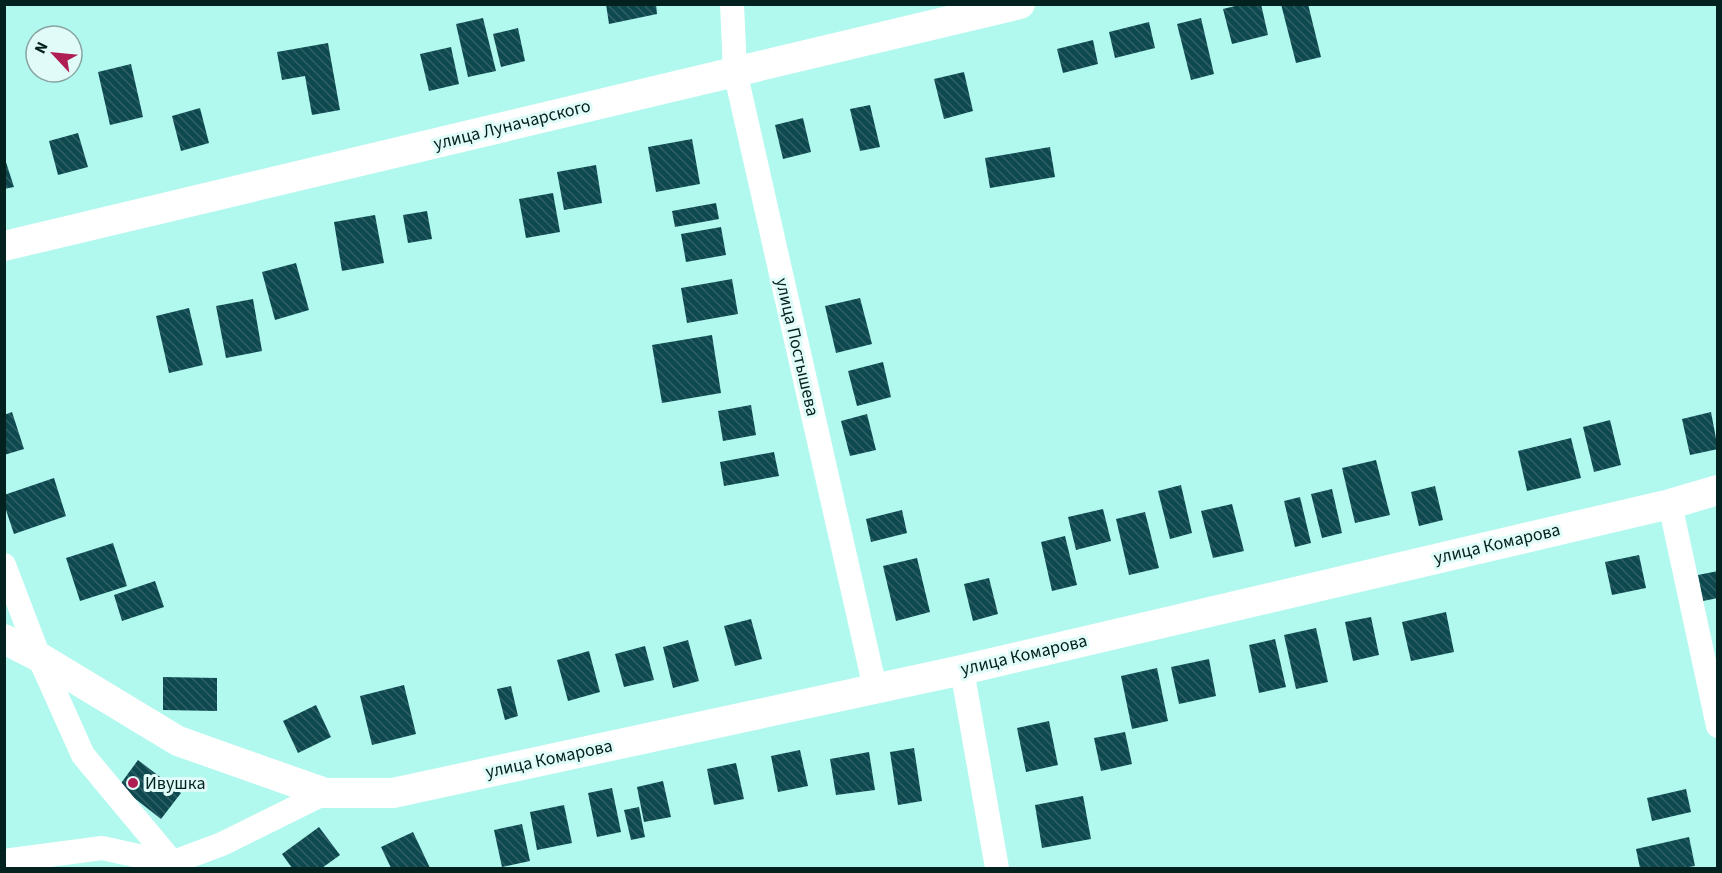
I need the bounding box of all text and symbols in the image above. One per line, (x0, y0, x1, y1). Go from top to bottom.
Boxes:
north arrow (24, 24, 84, 84)
text: N (29, 38, 54, 57)
street label: улица Луначарского (431, 93, 593, 157)
street label: улица Постышева (769, 275, 825, 419)
street label: улица Комарова (1431, 517, 1563, 571)
street label: улица Комарова (958, 628, 1090, 682)
street label: улица Комарова (483, 733, 615, 785)
place label: Ивушка (145, 771, 206, 796)
marker: Ивушка (126, 776, 140, 790)

